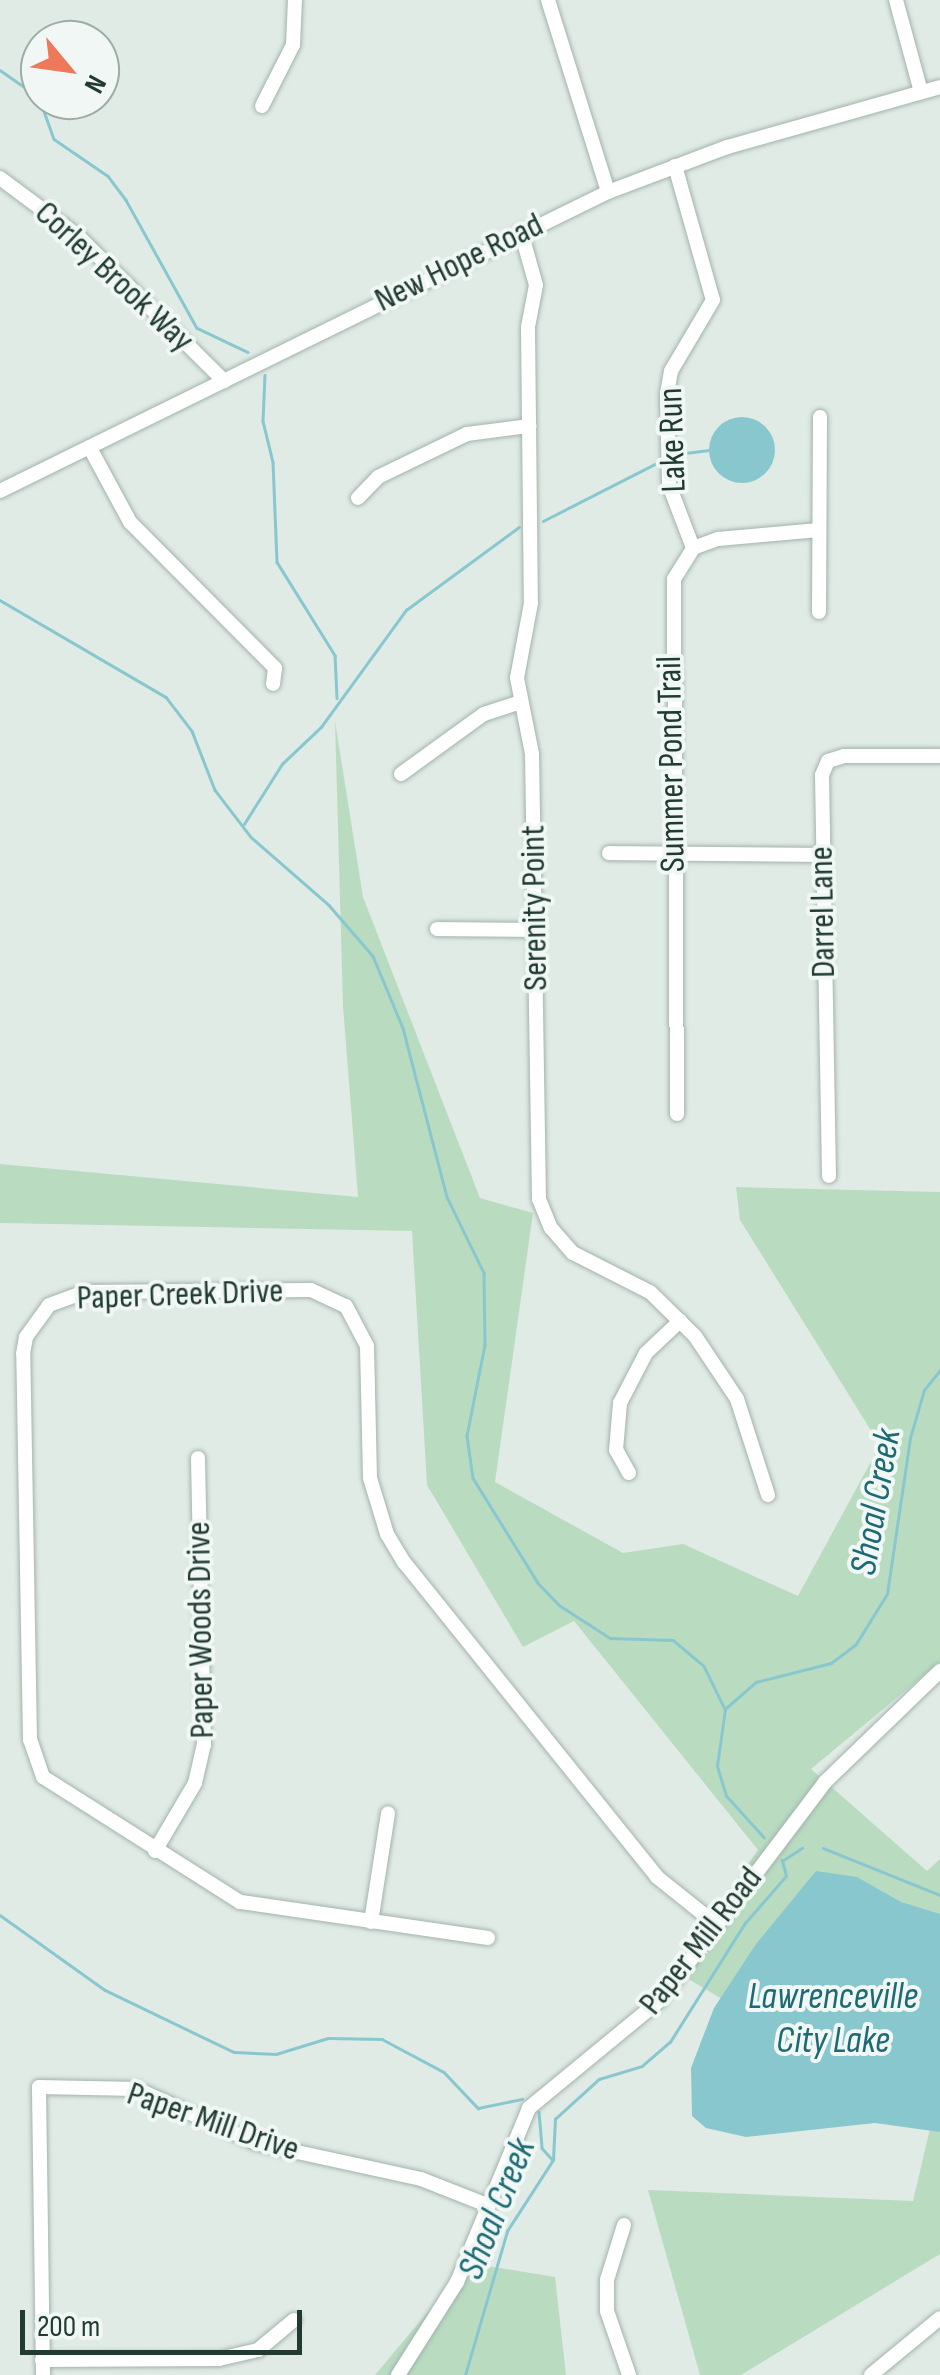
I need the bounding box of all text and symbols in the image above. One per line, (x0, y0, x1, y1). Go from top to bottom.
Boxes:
north arrow (20, 20, 120, 120)
text: N (77, 69, 113, 98)
street label: Corley Brook Way (26, 193, 202, 361)
street label: New Hope Road (368, 204, 550, 322)
street label: Lake Run (650, 387, 696, 493)
street label: Summer Pond Trail (649, 656, 695, 872)
street label: Serenity Point (513, 825, 557, 991)
street label: Darrel Lane (801, 846, 845, 978)
street label: Paper Creek Drive (76, 1270, 284, 1320)
water label: Shoal Creek (841, 1425, 911, 1579)
street label: Paper Woods Drive (178, 1521, 224, 1739)
street label: Paper Mill Road (630, 1859, 772, 2023)
water label: Lawrenceville City Lake (748, 1974, 918, 2064)
street label: Paper Mill Drive (122, 2073, 304, 2171)
water label: Shoal Creek (448, 2132, 546, 2286)
scale bar (25, 2290, 308, 2352)
text: 200 m (37, 2309, 100, 2345)

